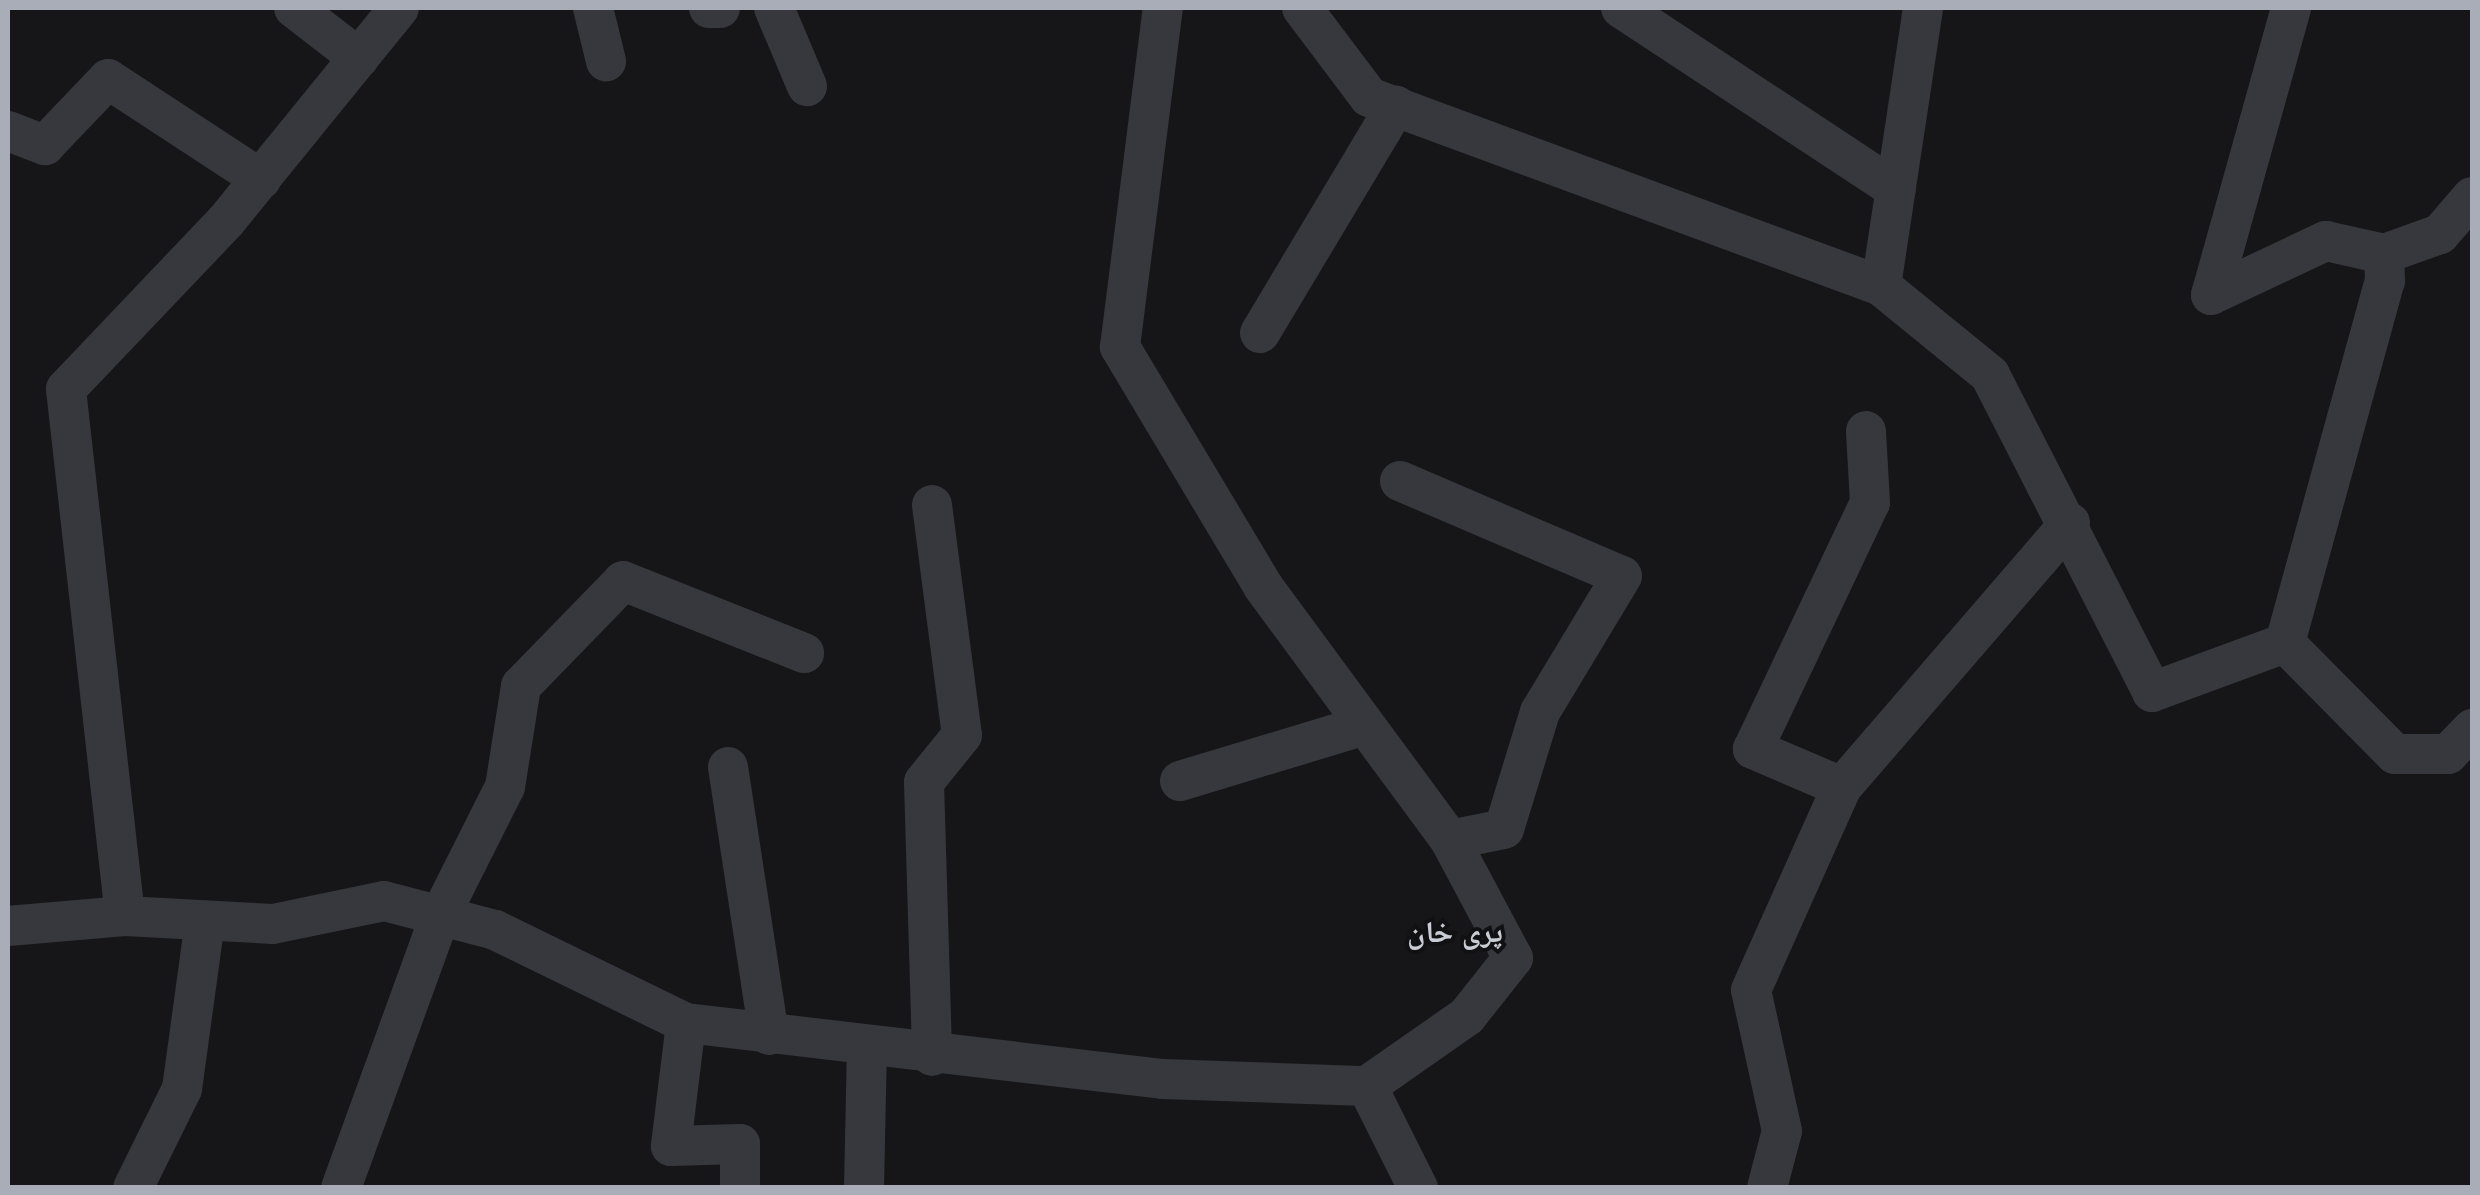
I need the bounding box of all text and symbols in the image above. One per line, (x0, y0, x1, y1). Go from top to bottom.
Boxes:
district label: پری خان (1407, 914, 1503, 950)

